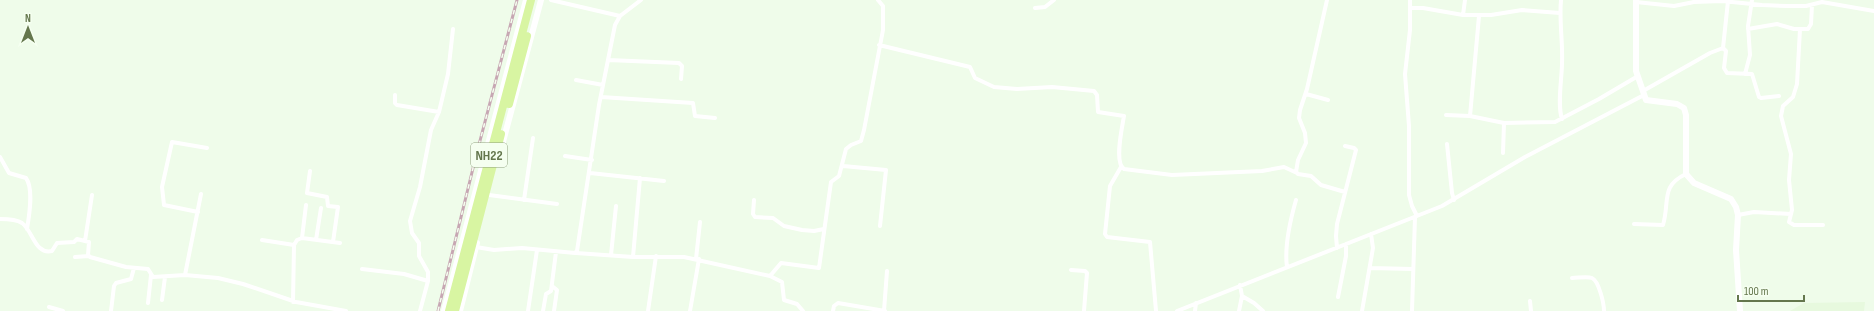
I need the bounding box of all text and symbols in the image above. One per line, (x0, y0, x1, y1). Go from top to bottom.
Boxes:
north arrow (8, 8, 48, 48)
text: N (25, 12, 31, 25)
road number: NH22 (471, 143, 507, 167)
scale bar (1738, 277, 1804, 303)
text: 100 m (1744, 284, 1769, 299)

